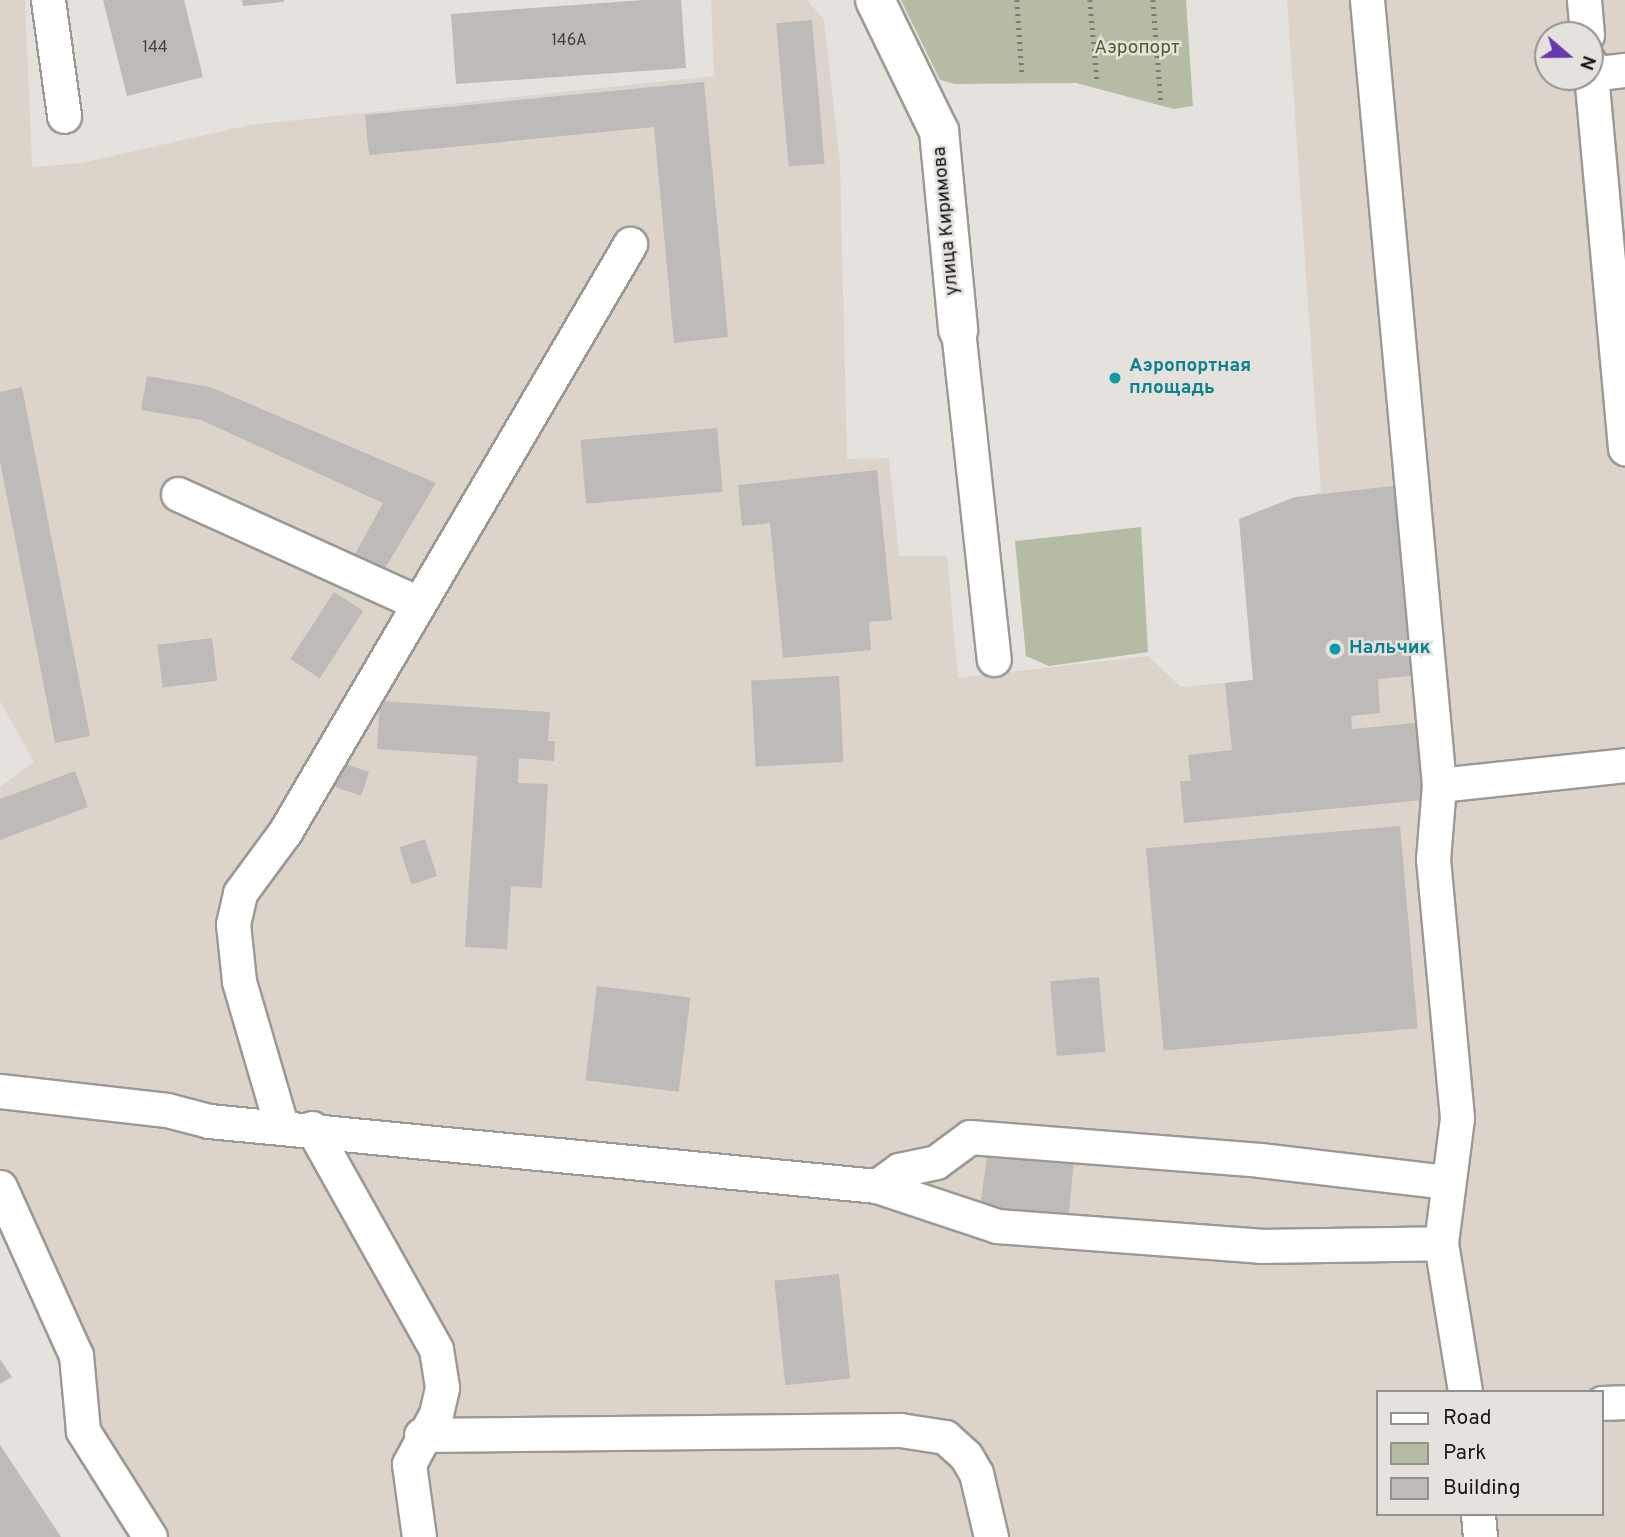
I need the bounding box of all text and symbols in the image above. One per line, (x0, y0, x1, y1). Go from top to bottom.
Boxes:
north arrow (1534, 21, 1604, 91)
house number: 146А (551, 31, 587, 51)
house number: 144 (142, 38, 168, 58)
park label: Аэропорт (1094, 38, 1180, 60)
text: N (1573, 52, 1600, 73)
street label: улица Киримова (929, 146, 965, 296)
place label: Аэропортная площадь (1129, 356, 1251, 400)
marker: Аэропортная площадь (1107, 370, 1123, 386)
place label: Нальчик (1349, 638, 1431, 660)
marker: Нальчик (1327, 641, 1343, 657)
legend (1376, 1390, 1604, 1516)
text: Road (1443, 1405, 1492, 1432)
text: Park (1443, 1440, 1486, 1467)
text: Building (1443, 1475, 1521, 1502)

